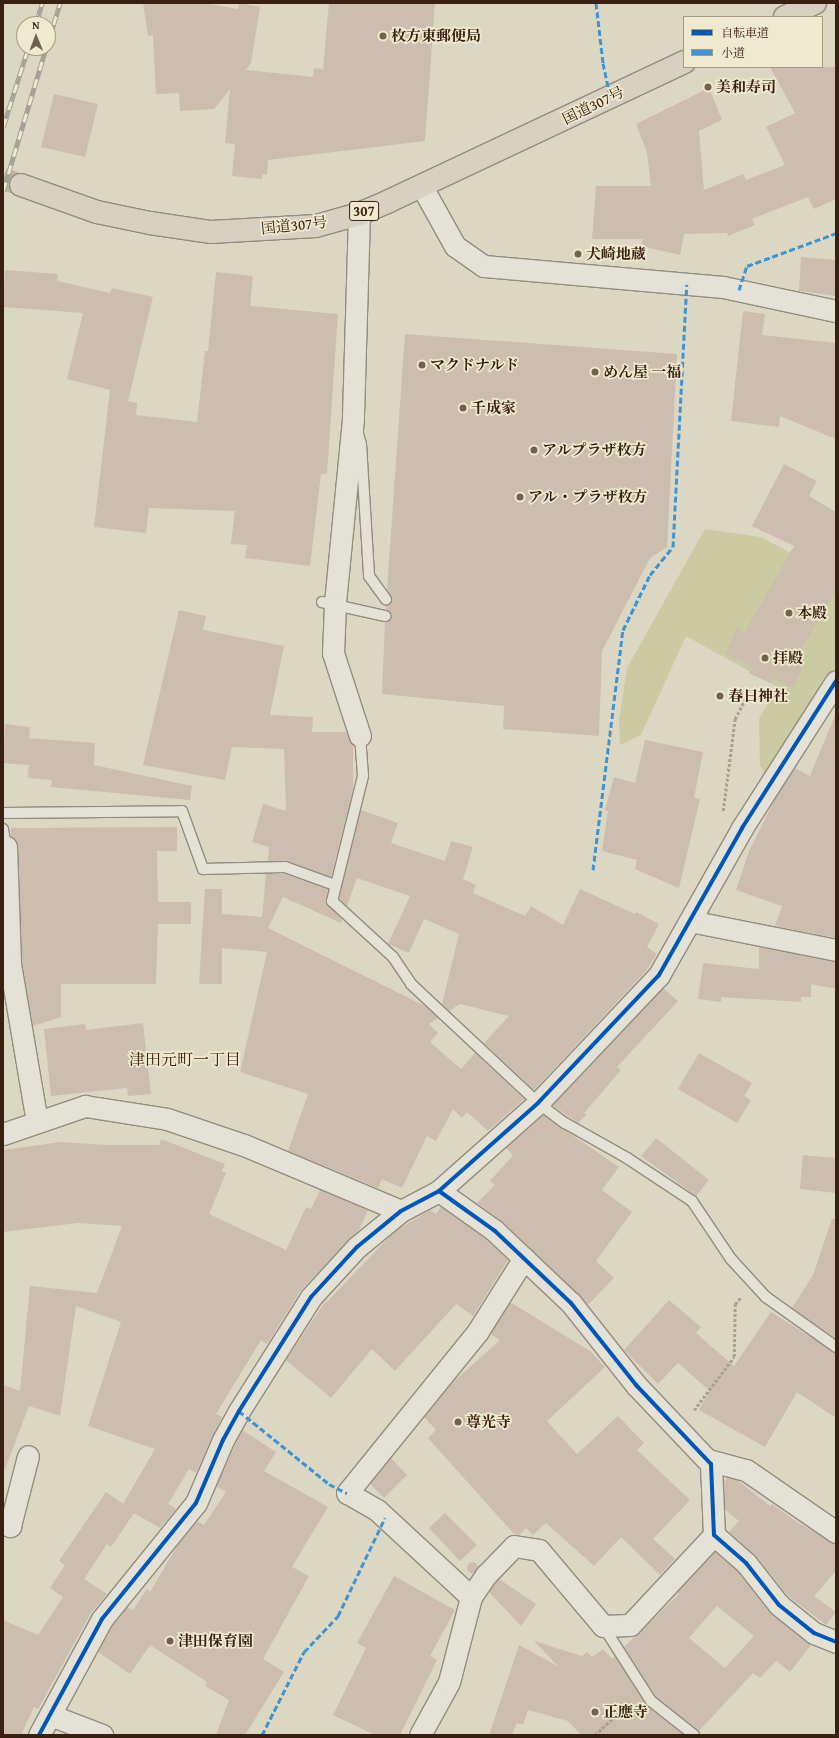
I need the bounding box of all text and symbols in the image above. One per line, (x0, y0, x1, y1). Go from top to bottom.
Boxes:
north arrow (16, 16, 56, 56)
legend (683, 16, 823, 68)
text: N (32, 17, 40, 33)
text: 自転車道 (721, 24, 769, 41)
place label: 枚方東郵便局 (391, 27, 481, 45)
marker: 枚方東郵便局 (378, 31, 388, 41)
text: 小道 (721, 44, 745, 61)
place label: 美和寿司 (716, 78, 776, 96)
street label: 国道307号 (559, 82, 627, 128)
marker: 美和寿司 (703, 82, 713, 92)
road number: 307 (349, 199, 379, 223)
street label: 国道307号 (260, 213, 328, 237)
place label: 犬崎地蔵 (586, 245, 646, 263)
marker: 犬崎地蔵 (573, 249, 583, 259)
place label: マクドナルド (430, 356, 520, 374)
marker: マクドナルド (417, 360, 427, 370)
place label: めん屋 一福 (603, 363, 681, 381)
marker: めん屋 一福 (590, 367, 600, 377)
place label: 千成家 (471, 399, 516, 417)
marker: 千成家 (458, 403, 468, 413)
place label: アルプラザ枚方 (542, 441, 647, 459)
marker: アルプラザ枚方 (529, 445, 539, 455)
place label: アル・プラザ枚方 (528, 488, 648, 506)
marker: アル・プラザ枚方 (515, 492, 525, 502)
place label: 本殿 (797, 604, 827, 622)
marker: 本殿 (784, 608, 794, 618)
place label: 拝殿 (773, 649, 803, 667)
marker: 拝殿 (760, 653, 770, 663)
place label: 春日神社 (728, 687, 788, 705)
marker: 春日神社 (715, 691, 725, 701)
district label: 津田元町一丁目 (129, 1049, 241, 1069)
place label: 尊光寺 (466, 1413, 511, 1431)
marker: 尊光寺 (453, 1417, 463, 1427)
place label: 津田保育園 (178, 1632, 253, 1650)
marker: 津田保育園 (165, 1636, 175, 1646)
place label: 正應寺 (603, 1703, 648, 1721)
marker: 正應寺 (590, 1707, 600, 1717)

